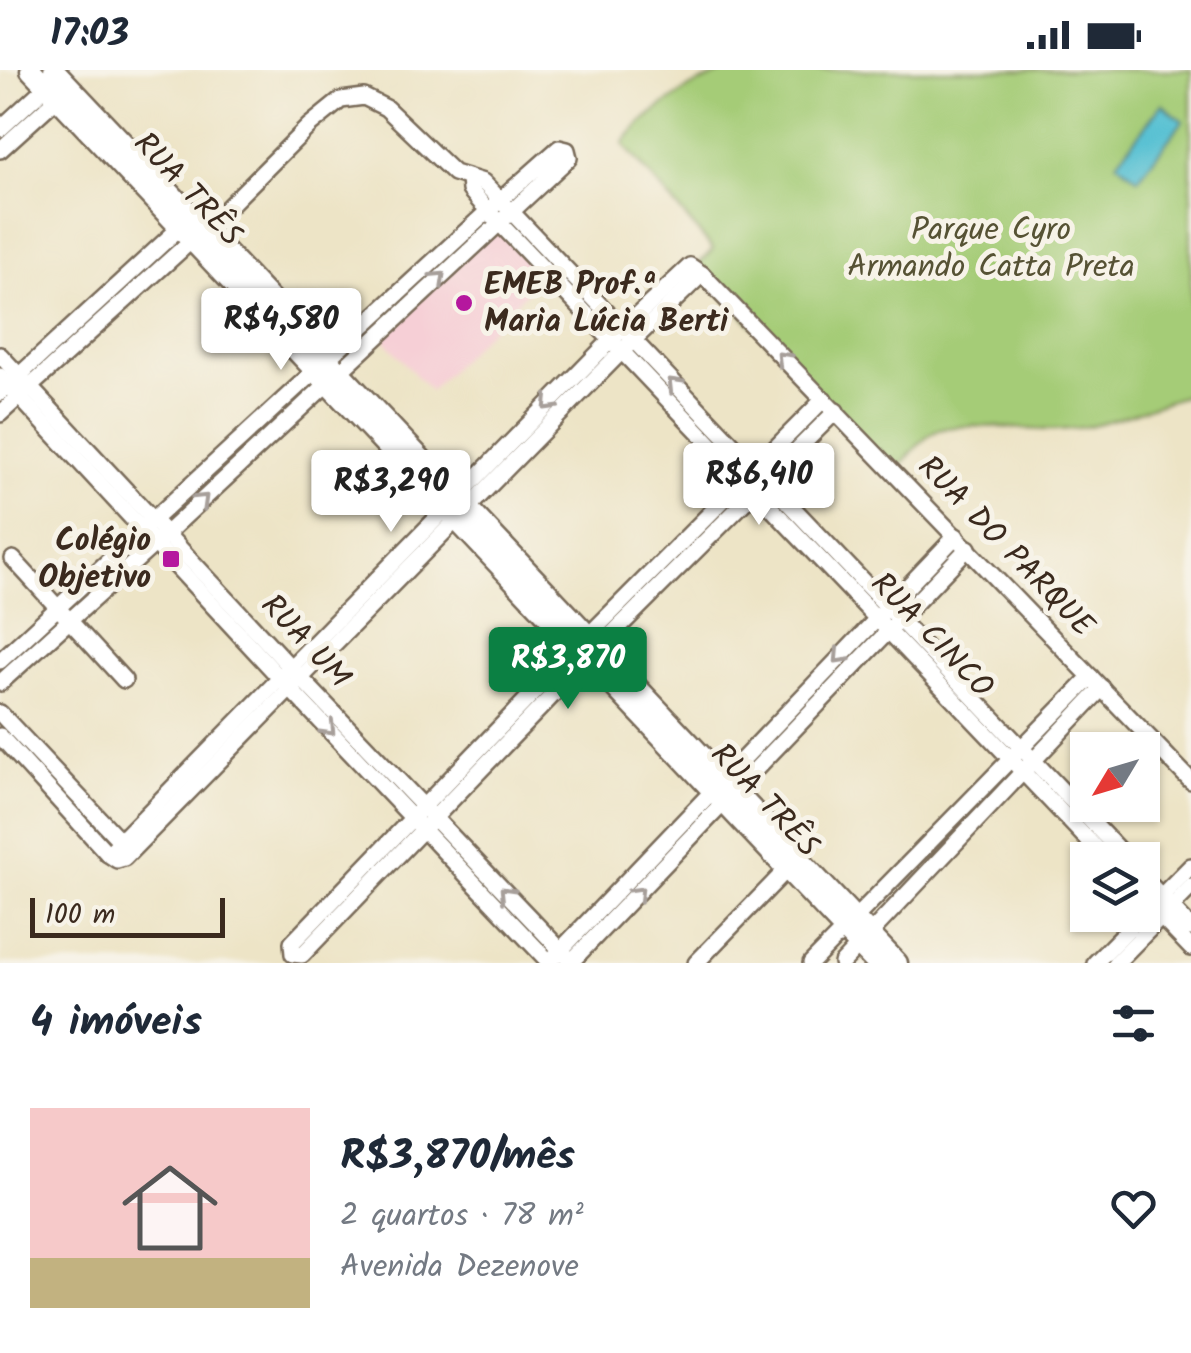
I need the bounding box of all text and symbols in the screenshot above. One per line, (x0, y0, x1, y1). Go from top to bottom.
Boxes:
text: 17:03 (50, 5, 129, 65)
street label: RUA TRÊS (120, 121, 254, 259)
park label: Parque Cyro Armando Catta Preta (847, 205, 1135, 293)
place label: EMEB Prof.ª Maria Lúcia Berti (484, 260, 729, 348)
one-way arrow (427, 272, 446, 290)
pin: R$4,580 (189, 288, 373, 373)
marker: EMEB Prof.ª Maria Lúcia Berti (453, 292, 475, 314)
text: R$4,580 (223, 295, 339, 346)
one-way arrow (777, 351, 795, 369)
one-way arrow (668, 377, 686, 396)
one-way arrow (543, 393, 561, 411)
pin: R$6,410 (667, 443, 851, 528)
street label: RUA DO PARQUE (904, 444, 1107, 651)
pin: R$3,290 (299, 450, 483, 535)
text: R$6,410 (705, 450, 813, 501)
text: R$3,290 (333, 457, 449, 508)
one-way arrow (190, 494, 208, 512)
place label: Colégio Objetivo (38, 516, 151, 604)
marker: Colégio Objetivo (160, 548, 182, 570)
street label: RUA CINCO (857, 561, 1005, 711)
street label: RUA UM (247, 583, 363, 702)
pin: R$3,870 (476, 627, 660, 712)
text: R$3,870 (511, 634, 625, 685)
one-way arrow (834, 645, 852, 664)
one-way arrow (317, 718, 335, 736)
street label: RUA TRÊS (697, 732, 831, 870)
north arrow (1070, 732, 1160, 822)
map controls (1070, 732, 1160, 932)
button: layers (1070, 842, 1160, 932)
one-way arrow (500, 886, 518, 904)
one-way arrow (626, 887, 644, 905)
scale bar (30, 893, 225, 938)
text: 100 m (45, 893, 115, 938)
text: 4 imóveis (30, 990, 202, 1057)
icon: filters (1106, 996, 1161, 1051)
text: R$3,870/mês (340, 1124, 575, 1191)
icon: home (110, 1148, 230, 1268)
icon: heart (1106, 1181, 1161, 1236)
text: 2 quartos · 78 m² (340, 1191, 584, 1242)
text: Avenida Dezenove (340, 1242, 579, 1293)

